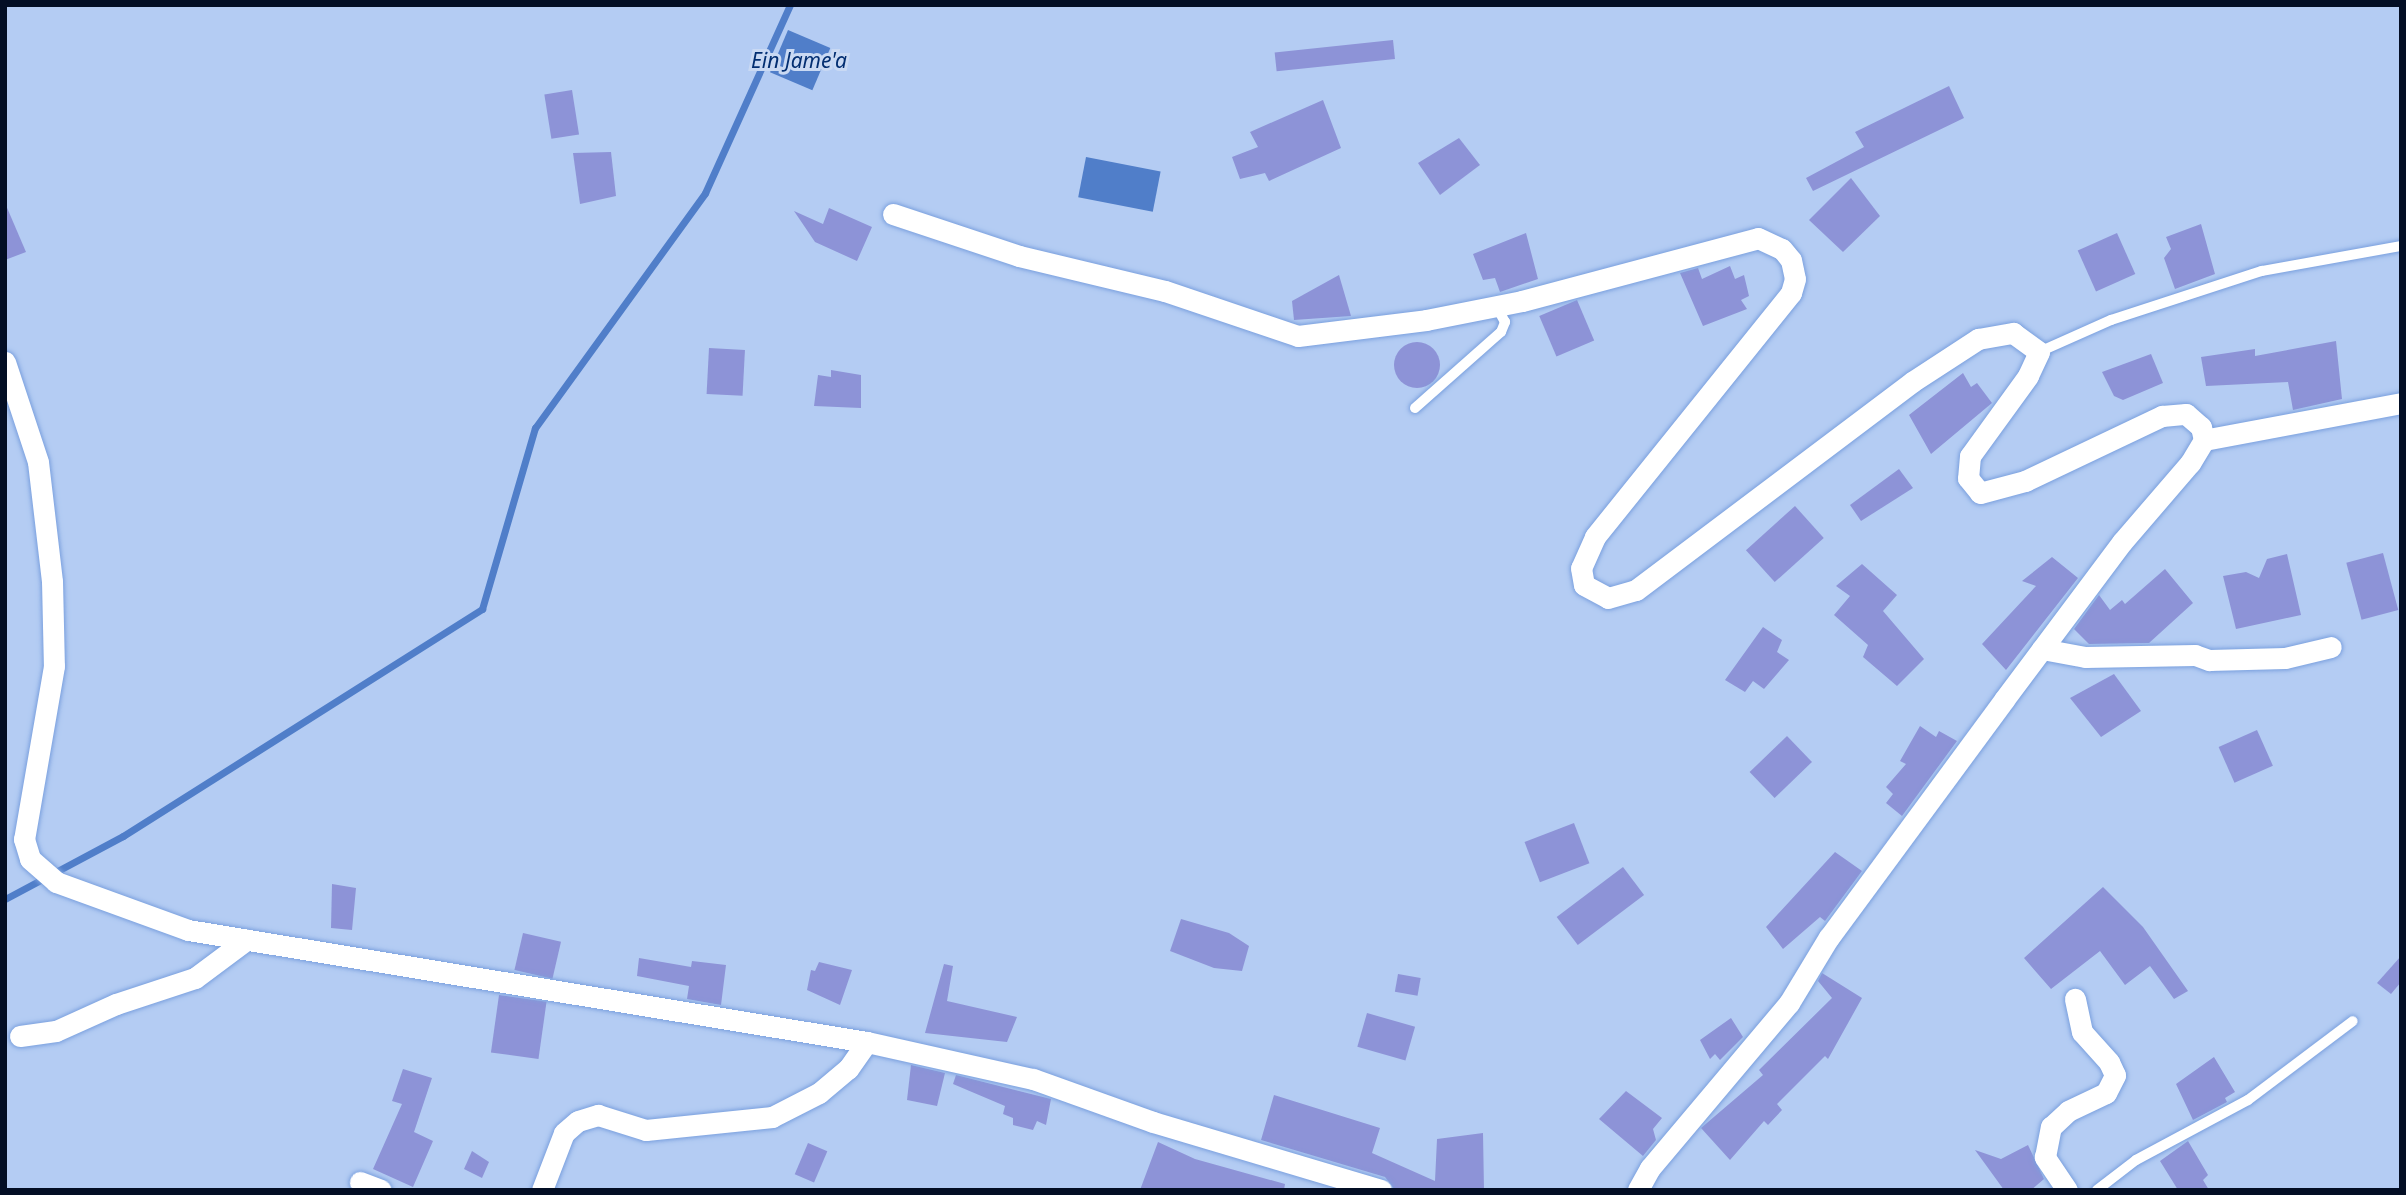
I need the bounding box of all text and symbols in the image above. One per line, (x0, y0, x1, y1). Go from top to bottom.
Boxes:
water label: Ein Jame'a (751, 47, 847, 73)

